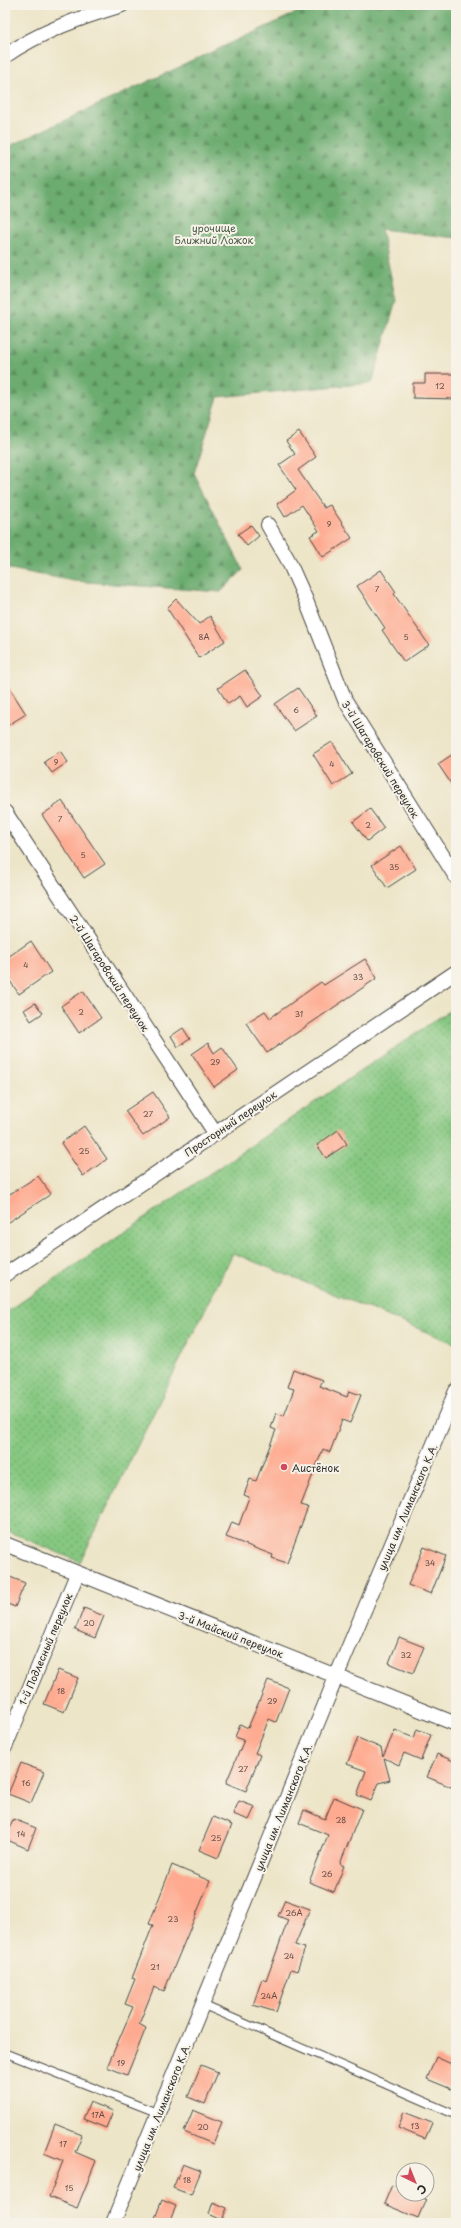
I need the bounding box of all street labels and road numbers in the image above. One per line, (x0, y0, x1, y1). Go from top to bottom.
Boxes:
street label: 3-й Шагаровский переулок (338, 697, 423, 821)
street label: 2-й Шагаровский переулок (68, 913, 152, 1033)
street label: Просторный переулок (181, 1086, 280, 1160)
street label: улица им. Лиманского К.А. (373, 1441, 441, 1573)
street label: 1-й Подлесный переулок (15, 1590, 76, 1708)
street label: 3-й Майский переулок (176, 1607, 286, 1662)
street label: улица им. Лиманского К.А. (251, 1741, 315, 1873)
street label: улица им. Лиманского К.А. (129, 2041, 193, 2173)

